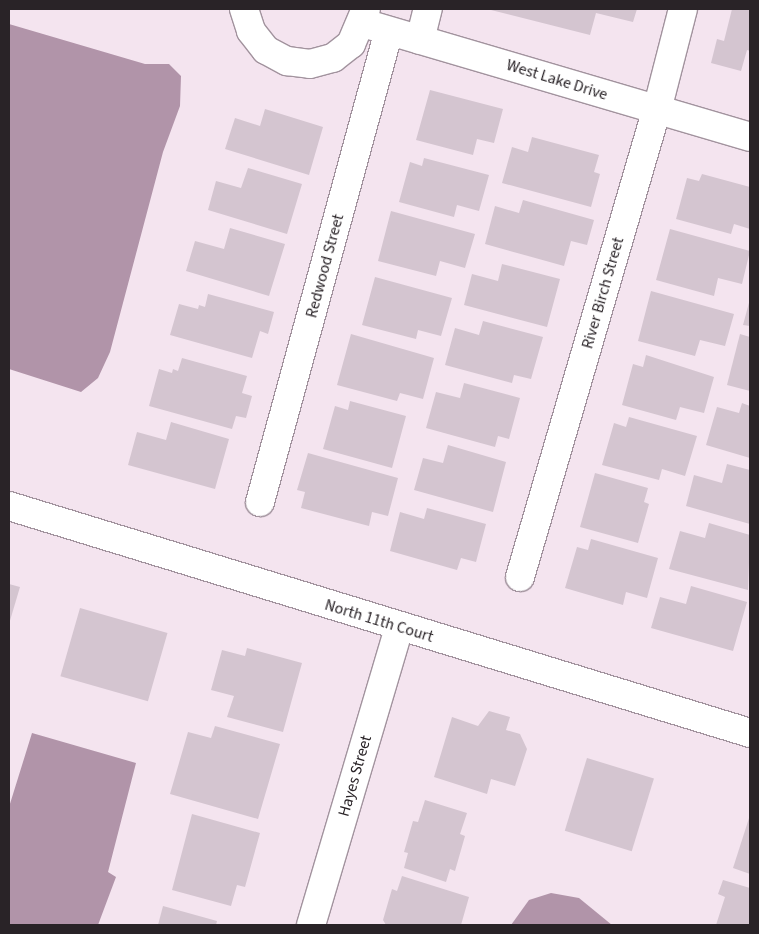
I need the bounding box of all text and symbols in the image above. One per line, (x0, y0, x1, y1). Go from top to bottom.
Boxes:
street label: West Lake Drive (504, 56, 610, 104)
street label: Redwood Street (302, 212, 348, 320)
street label: River Birch Street (578, 235, 628, 351)
street label: North 11th Court (322, 595, 436, 647)
street label: Hayes Street (334, 733, 376, 819)

